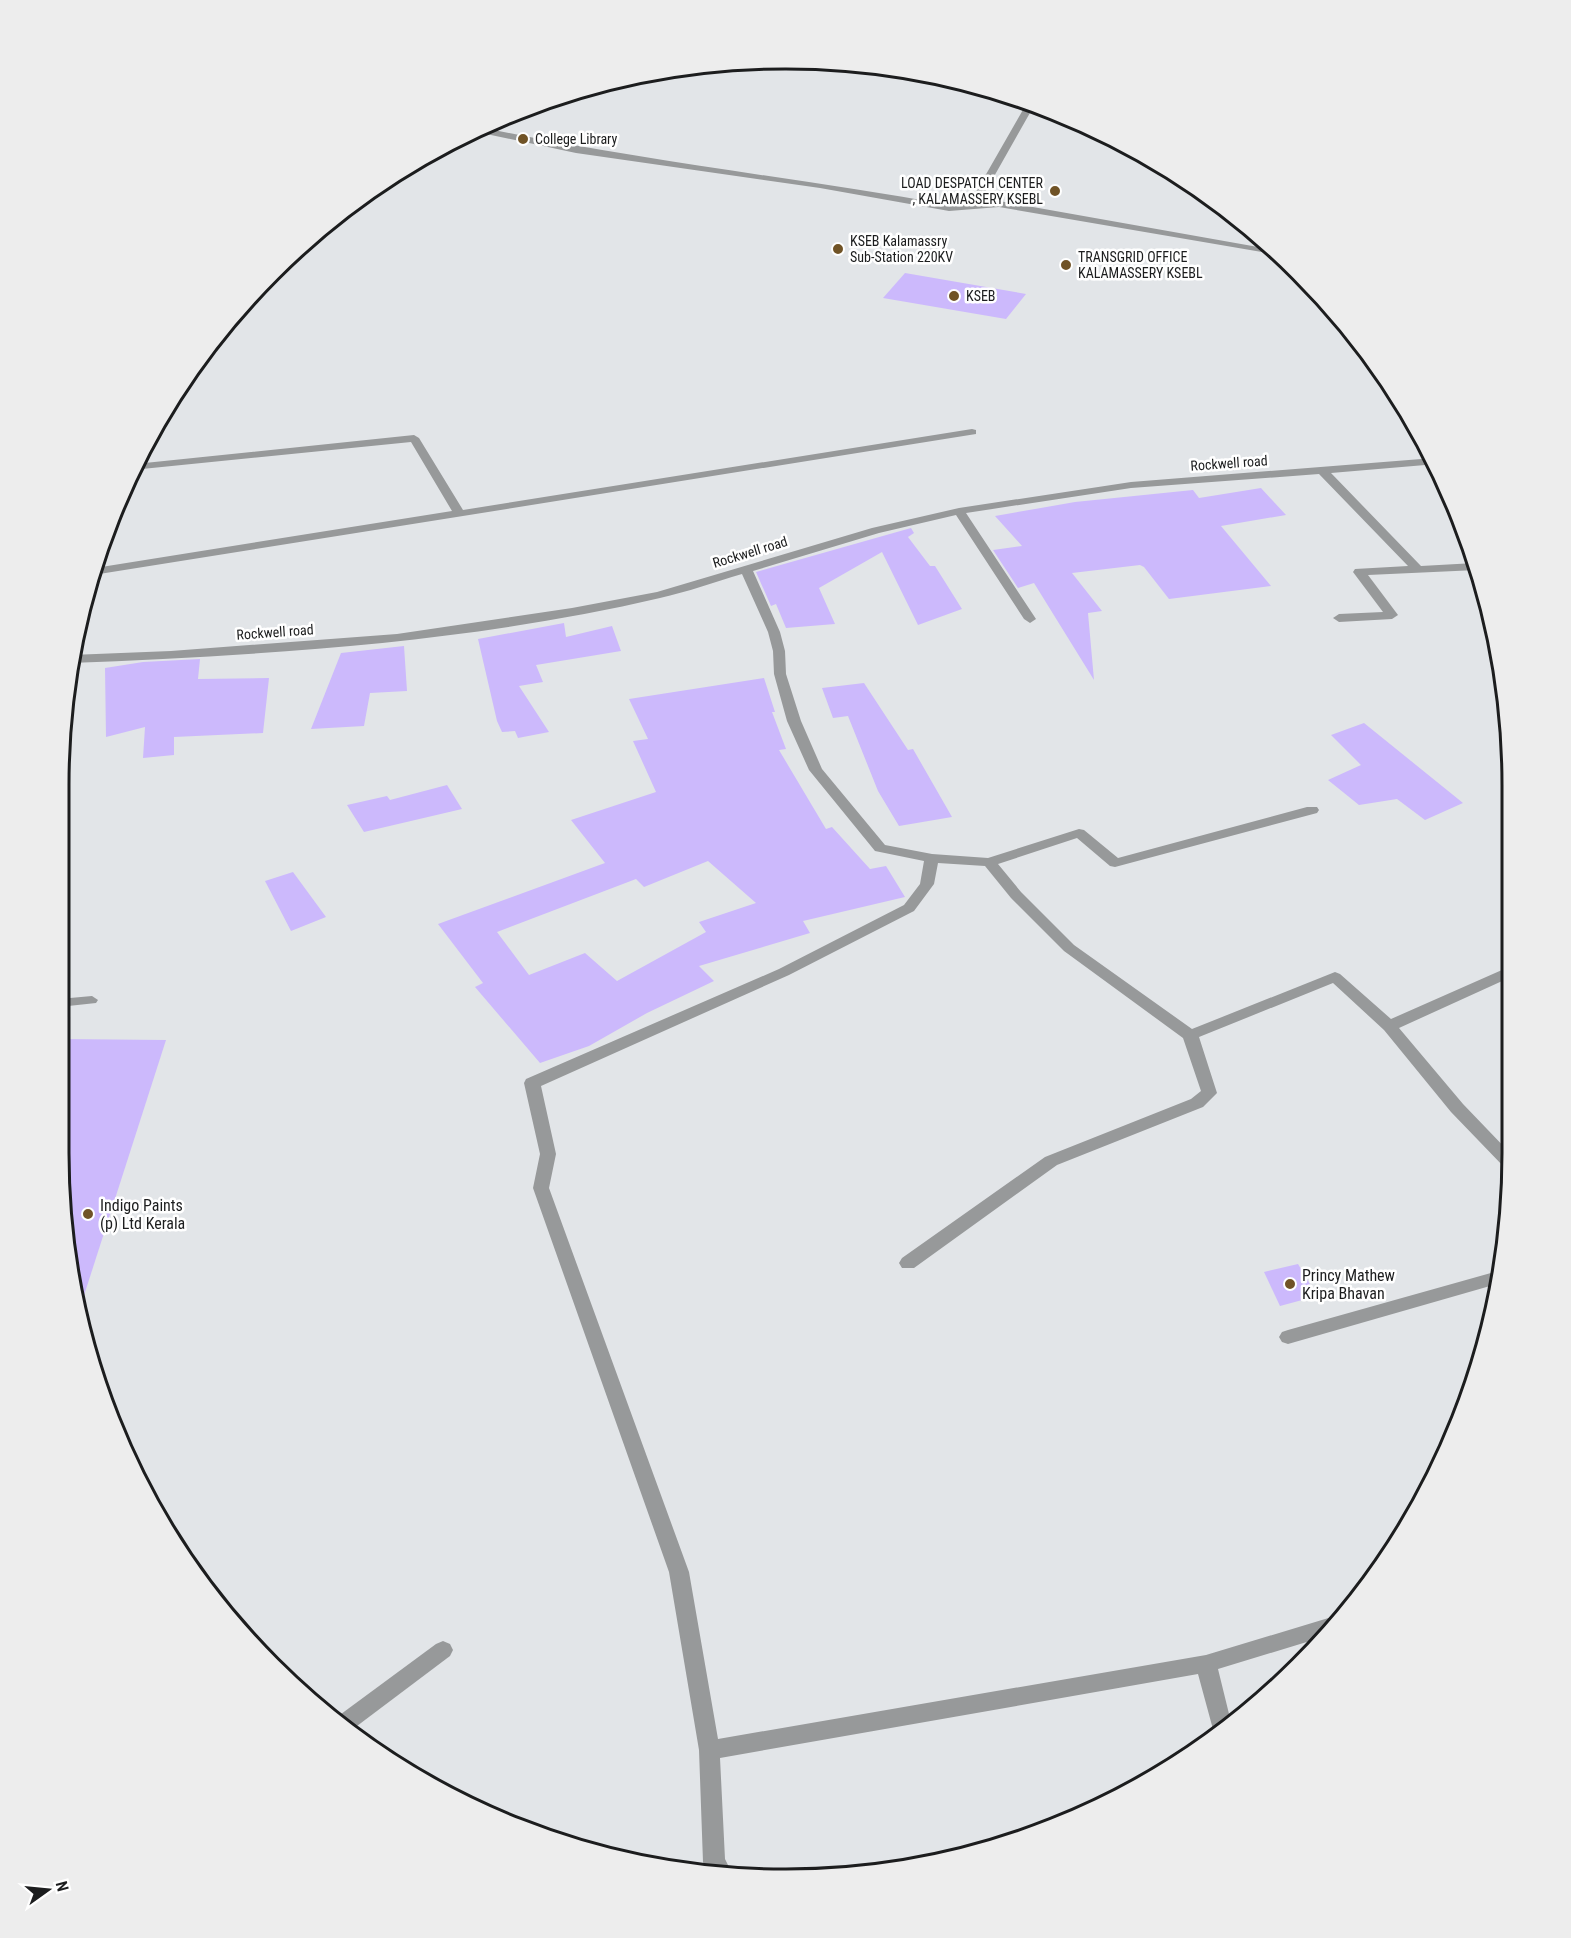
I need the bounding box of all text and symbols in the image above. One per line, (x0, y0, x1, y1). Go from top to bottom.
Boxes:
place label: College Library (535, 131, 617, 147)
marker: College Library (516, 132, 530, 146)
place label: LOAD DESPATCH CENTER , KALAMASSERY KSEBL (901, 175, 1044, 207)
marker: LOAD DESPATCH CENTER , KALAMASSERY KSEBL (1048, 184, 1062, 198)
place label: KSEB Kalamassry Sub-Station 220KV (850, 233, 953, 265)
marker: KSEB Kalamassry Sub-Station 220KV (831, 242, 845, 256)
place label: TRANSGRID OFFICE KALAMASSERY KSEBL (1078, 249, 1203, 281)
marker: TRANSGRID OFFICE KALAMASSERY KSEBL (1059, 258, 1073, 272)
place label: KSEB (966, 288, 996, 304)
marker: KSEB (947, 289, 961, 303)
street label: Rockwell road (1190, 452, 1268, 474)
street label: Rockwell road (711, 533, 789, 571)
street label: Rockwell road (236, 621, 314, 643)
place label: Indigo Paints (p) Ltd Kerala (100, 1196, 185, 1233)
marker: Indigo Paints (p) Ltd Kerala (81, 1207, 95, 1221)
place label: Princy Mathew Kripa Bhavan (1302, 1266, 1395, 1303)
marker: Princy Mathew Kripa Bhavan (1283, 1277, 1297, 1291)
north arrow (18, 1860, 78, 1920)
text: N (52, 1879, 72, 1893)

